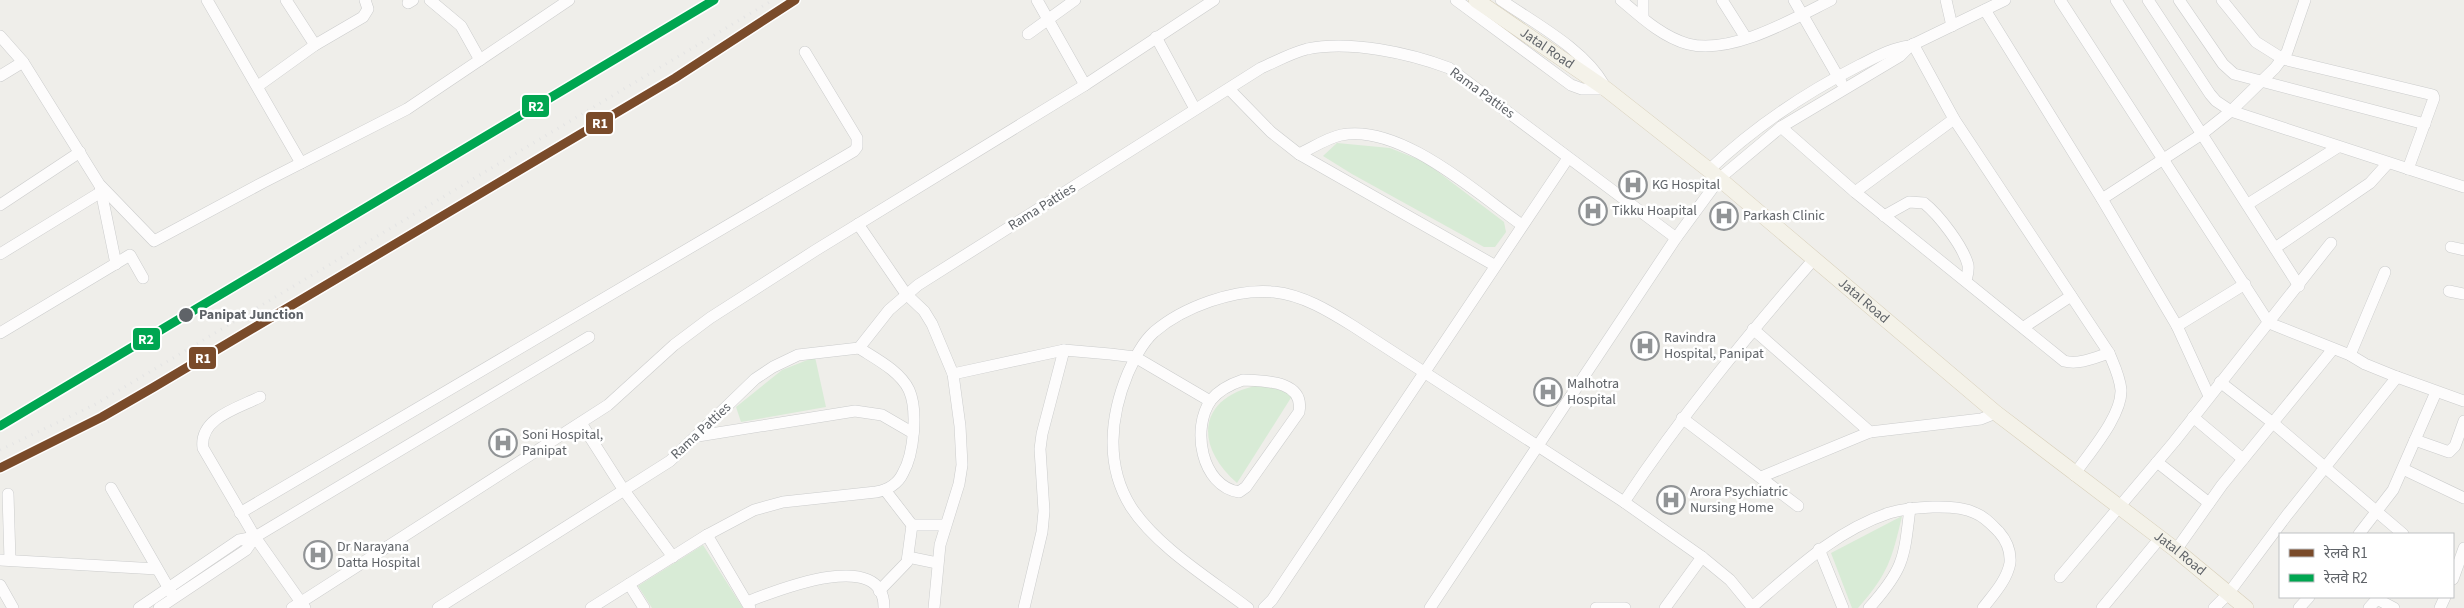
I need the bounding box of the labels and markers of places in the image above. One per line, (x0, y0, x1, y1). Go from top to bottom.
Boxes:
hospital icon: KG Hospital (1618, 170, 1648, 200)
place label: KG Hospital (1652, 175, 1721, 195)
hospital icon: Tikku Hoapital (1578, 196, 1608, 226)
place label: Tikku Hoapital (1612, 201, 1697, 221)
hospital icon: Parkash Clinic (1709, 201, 1739, 231)
place label: Parkash Clinic (1743, 206, 1825, 226)
place label: Panipat Junction (199, 305, 304, 325)
marker: Panipat Junction (177, 306, 195, 324)
place label: Ravindra Hospital, Panipat (1664, 328, 1764, 364)
hospital icon: Ravindra Hospital, Panipat (1630, 331, 1660, 361)
place label: Malhotra Hospital (1567, 374, 1619, 410)
hospital icon: Malhotra Hospital (1533, 377, 1563, 407)
place label: Soni Hospital, Panipat (522, 425, 603, 461)
hospital icon: Soni Hospital, Panipat (488, 428, 518, 458)
place label: Arora Psychiatric Nursing Home (1690, 482, 1789, 518)
hospital icon: Arora Psychiatric Nursing Home (1656, 485, 1686, 515)
place label: Dr Narayana Datta Hospital (337, 537, 420, 573)
hospital icon: Dr Narayana Datta Hospital (303, 540, 333, 570)

